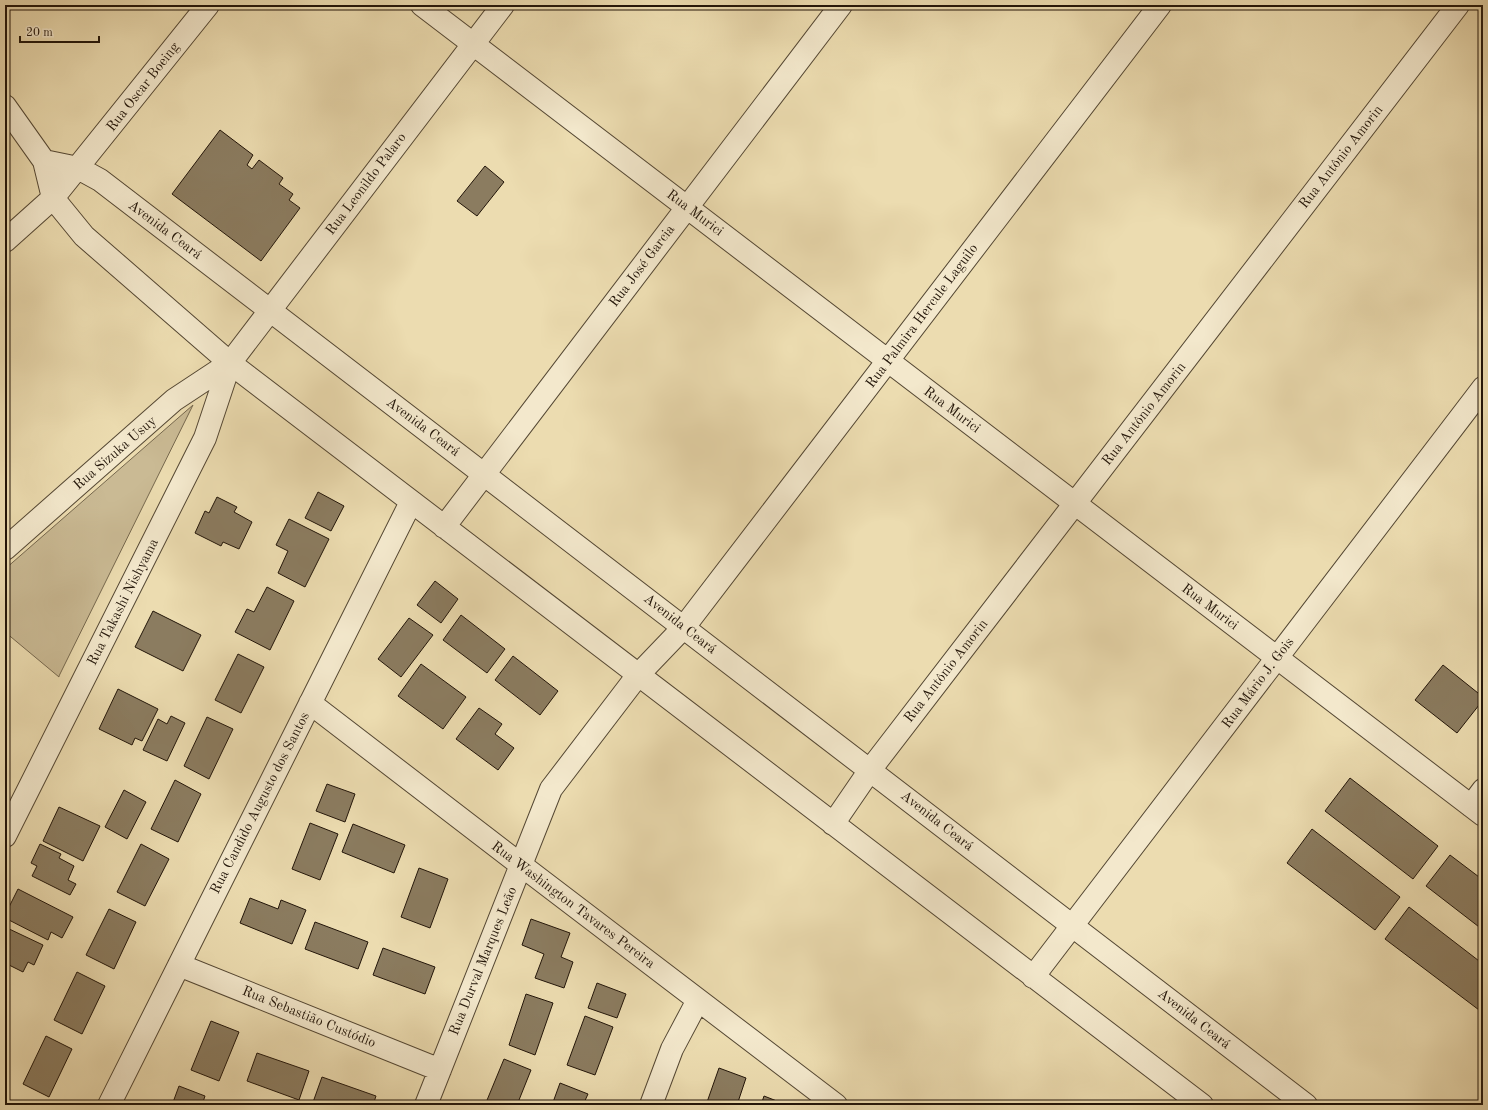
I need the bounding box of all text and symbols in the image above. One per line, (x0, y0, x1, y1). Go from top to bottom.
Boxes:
scale bar (20, 18, 99, 44)
text: 20 m (26, 27, 53, 39)
street label: Rua Oscar Boeing (104, 39, 182, 134)
street label: Rua Antônio Amorin (1297, 103, 1386, 211)
street label: Rua Leonildo Palaro (323, 130, 409, 238)
street label: Rua Murici (664, 187, 726, 239)
street label: Avenida Ceará (126, 198, 204, 262)
street label: Rua José Garcia (607, 222, 677, 310)
street label: Rua Palmira Hercule Laguilo (863, 241, 981, 391)
street label: Rua Antônio Amorin (1100, 360, 1189, 468)
street label: Rua Murici (921, 384, 983, 436)
street label: Avenida Ceará (384, 395, 462, 459)
street label: Rua Sizuka Usuy (71, 413, 159, 493)
street label: Rua Takashi Nishyama (85, 536, 161, 668)
street label: Rua Murici (1179, 581, 1241, 633)
street label: Avenida Ceará (641, 591, 719, 657)
street label: Rua Antônio Amorin (902, 617, 991, 725)
street label: Rua Mário J. Gois (1219, 635, 1297, 731)
street label: Rua Candido Augusto dos Santos (208, 710, 312, 896)
street label: Avenida Ceará (898, 788, 976, 854)
street label: Rua Washington Tavares Pereira (489, 839, 657, 971)
street label: Rua Durval Marques Leão (447, 885, 519, 1037)
street label: Rua Sebastião Custódio (240, 984, 378, 1050)
street label: Avenida Ceará (1155, 986, 1233, 1052)

